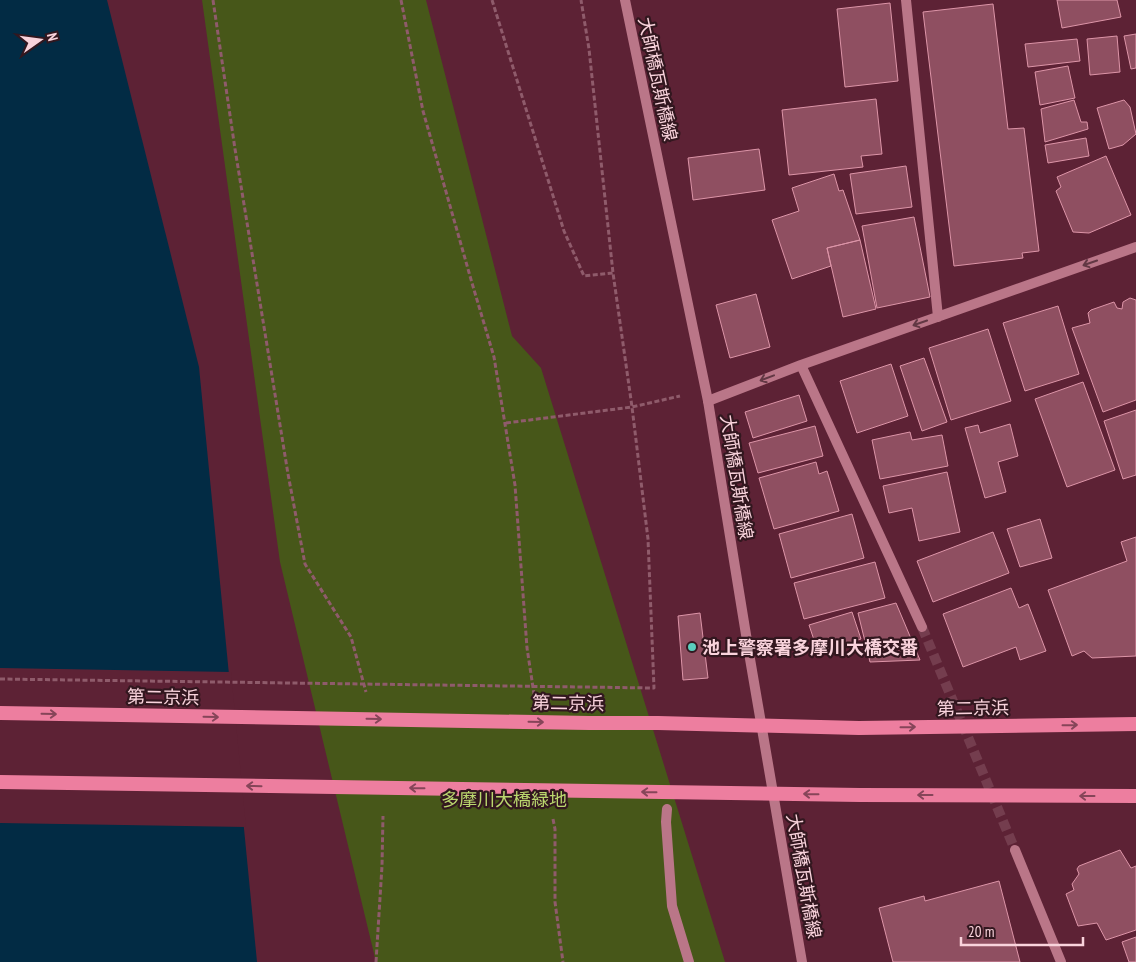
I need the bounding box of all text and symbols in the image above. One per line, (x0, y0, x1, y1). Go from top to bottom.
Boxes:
north arrow (15, 15, 65, 65)
street label: 大師橋瓦斯橋線 (634, 15, 682, 143)
text: N (43, 31, 62, 43)
one-way arrow (1083, 259, 1098, 268)
one-way arrow (913, 319, 929, 328)
one-way arrow (760, 374, 776, 383)
street label: 大師橋瓦斯橋線 (716, 413, 758, 541)
place label: 池上警察署多摩川大橋交番 (702, 636, 918, 659)
marker: 池上警察署多摩川大橋交番 (686, 641, 698, 653)
street label: 第二京浜 (127, 685, 199, 709)
street label: 第二京浜 (532, 691, 604, 715)
street label: 第二京浜 (937, 696, 1009, 720)
one-way arrow (40, 709, 56, 719)
one-way arrow (203, 712, 219, 721)
one-way arrow (365, 714, 381, 724)
one-way arrow (528, 717, 544, 727)
one-way arrow (1062, 720, 1078, 730)
one-way arrow (900, 722, 916, 732)
one-way arrow (246, 781, 262, 791)
one-way arrow (409, 783, 425, 793)
one-way arrow (641, 787, 657, 796)
park label: 多摩川大橋緑地 (441, 788, 567, 811)
one-way arrow (804, 789, 820, 799)
one-way arrow (917, 790, 934, 800)
one-way arrow (1080, 791, 1096, 801)
street label: 大師橋瓦斯橋線 (782, 812, 826, 940)
scale bar (961, 914, 1084, 946)
text: 20 m (968, 922, 994, 941)

